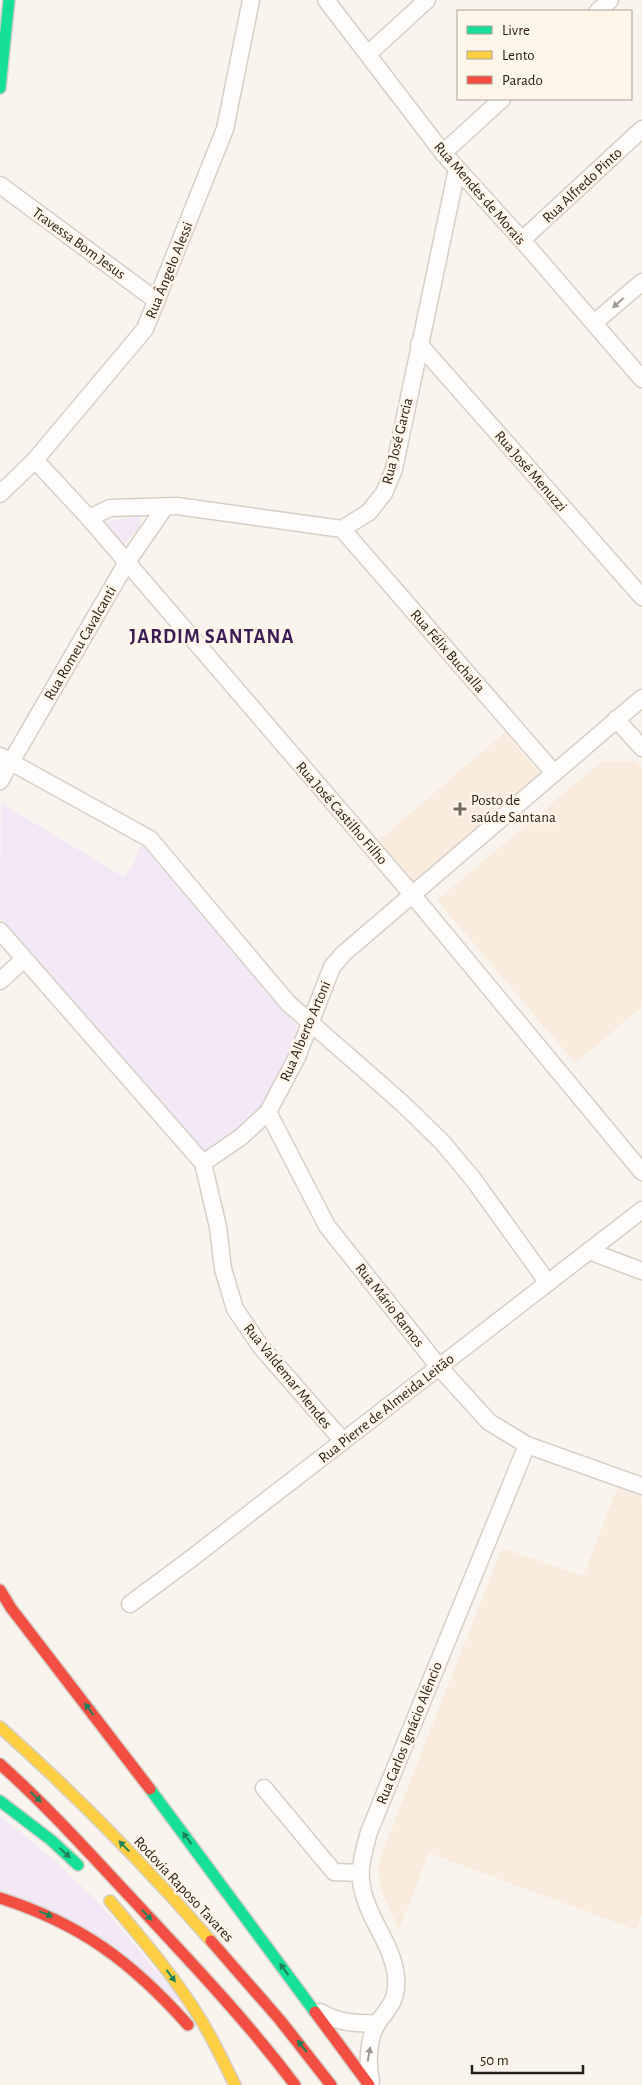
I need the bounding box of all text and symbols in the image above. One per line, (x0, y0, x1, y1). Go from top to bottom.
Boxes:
legend (457, 10, 632, 100)
text: Livre (502, 23, 530, 38)
text: Lento (502, 48, 535, 63)
text: Parado (502, 73, 543, 88)
street label: Rua Mendes de Morais (431, 139, 528, 248)
street label: Rua Alfredo Pinto (540, 145, 625, 226)
street label: Travessa Bom Jesus (29, 205, 128, 282)
street label: Rua Ângelo Alessi (142, 219, 196, 321)
one-way arrow (612, 297, 625, 308)
street label: Rua José Garcia (379, 396, 415, 486)
street label: Rua José Menuzzi (492, 428, 570, 515)
street label: Rua Romeu Cavalcanti (42, 584, 119, 703)
street label: Rua Félix Buchalla (408, 607, 488, 696)
district label: JARDIM SANTANA (129, 627, 295, 647)
street label: Rua José Castilho Filho (293, 759, 390, 868)
place label: Posto de saúde Santana (471, 793, 556, 825)
marker: Posto de saúde Santana (453, 802, 467, 816)
street label: Rua Alberto Artoni (277, 979, 333, 1084)
street label: Rua Mário Ramos (352, 1261, 427, 1350)
street label: Rua Valdemar Mendes (241, 1321, 335, 1432)
street label: Rua Pierre de Almeida Leitão (316, 1351, 457, 1466)
street label: Rua Carlos Ignácio Alêncio (374, 1660, 445, 1807)
one-way arrow (84, 1703, 95, 1716)
one-way arrow (29, 1791, 41, 1803)
one-way arrow (182, 1832, 193, 1845)
street label: Rodovia Raposo Tavares (131, 1834, 236, 1945)
one-way arrow (118, 1840, 130, 1852)
one-way arrow (59, 1847, 71, 1859)
one-way arrow (141, 1909, 153, 1921)
one-way arrow (39, 1911, 53, 1919)
one-way arrow (279, 1962, 289, 1976)
one-way arrow (166, 1969, 176, 1983)
one-way arrow (297, 2039, 307, 2053)
scale bar (472, 2042, 583, 2074)
one-way arrow (365, 2045, 373, 2061)
text: 50 m (480, 2053, 509, 2068)

